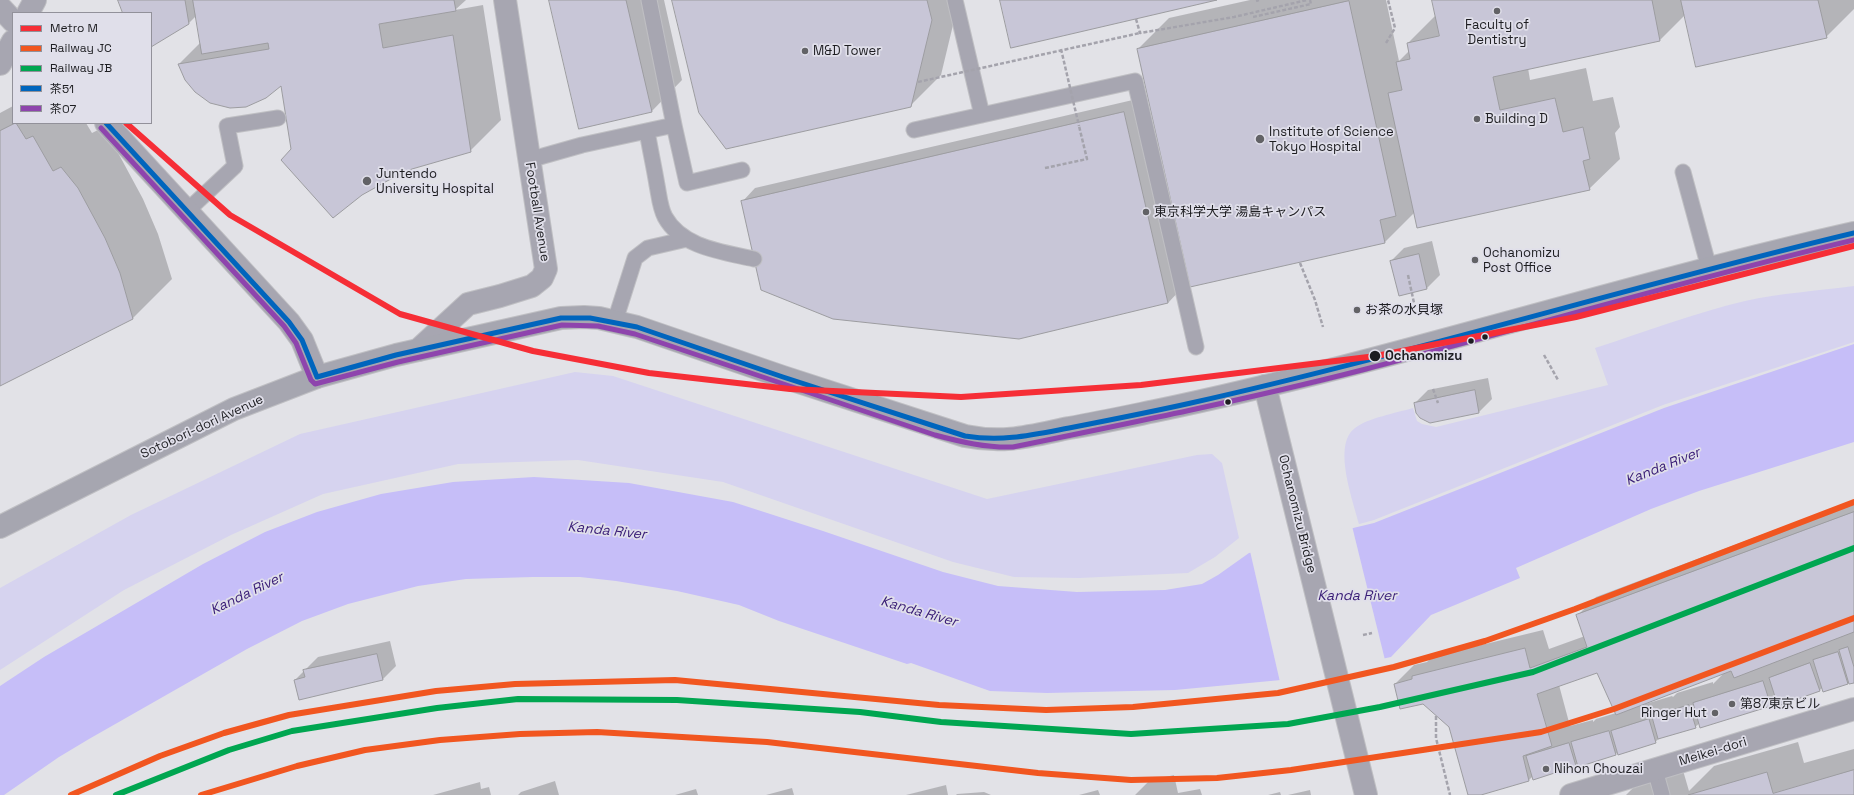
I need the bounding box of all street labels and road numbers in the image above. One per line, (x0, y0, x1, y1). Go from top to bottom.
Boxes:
street label: Football Avenue (521, 161, 553, 263)
street label: Sotobori-dori Avenue (138, 392, 266, 462)
street label: Ochanomizu Bridge (1275, 453, 1319, 575)
street label: Meikei-dori (1677, 734, 1749, 770)

